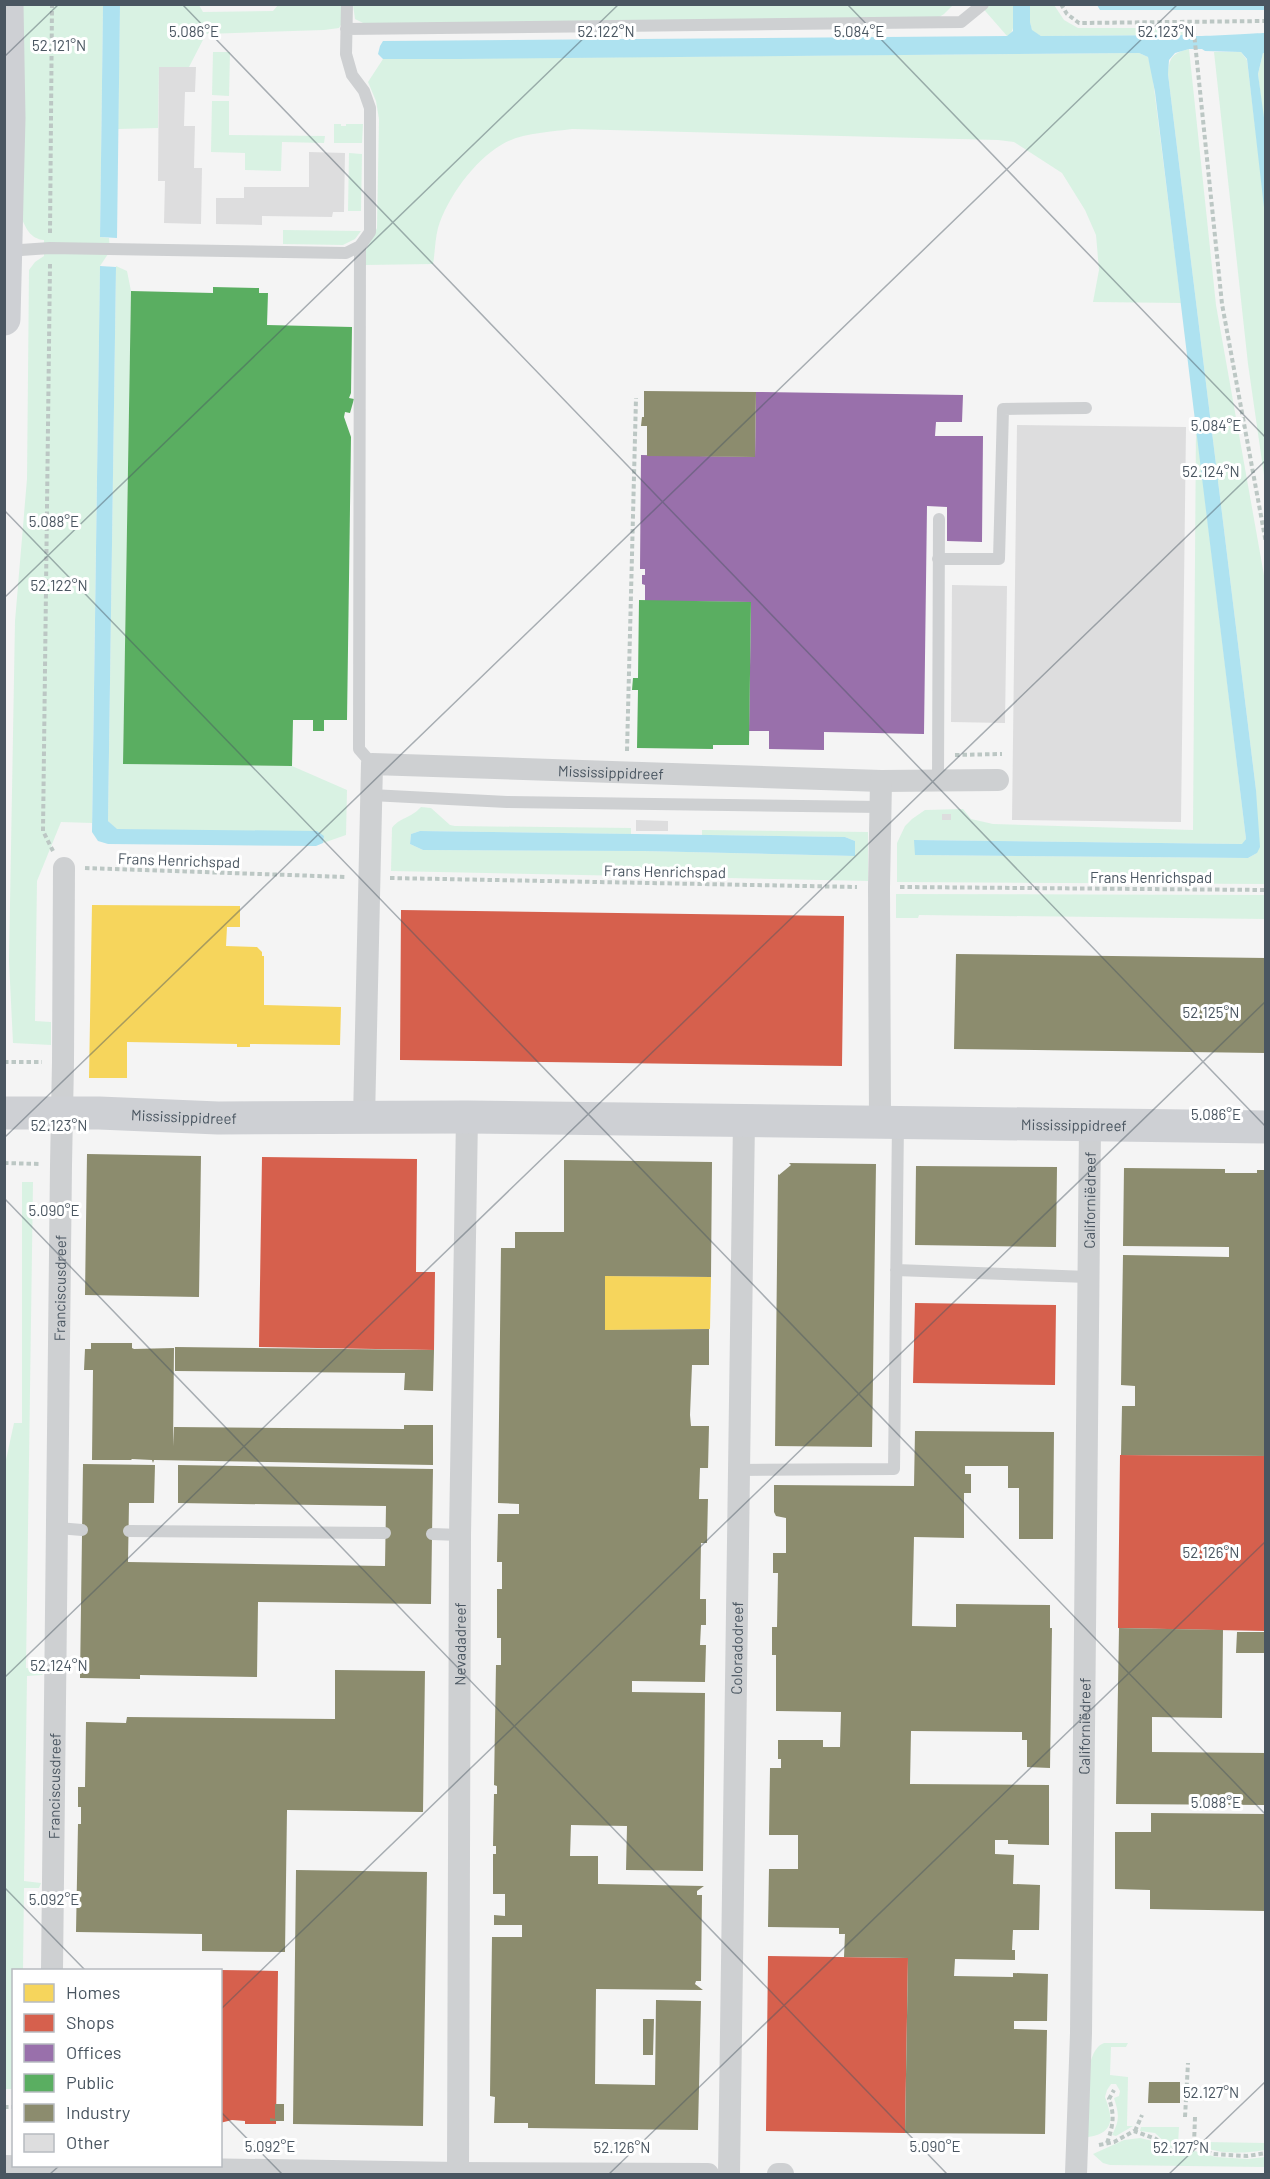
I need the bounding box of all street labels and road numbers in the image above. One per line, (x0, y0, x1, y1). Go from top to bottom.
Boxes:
street label: Mississippidreef (558, 761, 664, 783)
street label: Frans Henrichspad (118, 849, 240, 871)
street label: Frans Henrichspad (604, 861, 726, 881)
street label: Frans Henrichspad (1090, 868, 1212, 886)
street label: Mississippidreef (131, 1105, 237, 1127)
street label: Mississippidreef (1021, 1115, 1127, 1134)
street label: Californiëdreef (1080, 1152, 1099, 1249)
street label: Franciscusdreef (50, 1235, 69, 1341)
street label: Coloradodreef (727, 1601, 746, 1695)
street label: Nevadadreef (451, 1602, 469, 1686)
street label: Californiëdreef (1075, 1678, 1094, 1775)
street label: Franciscusdreef (44, 1733, 64, 1839)

